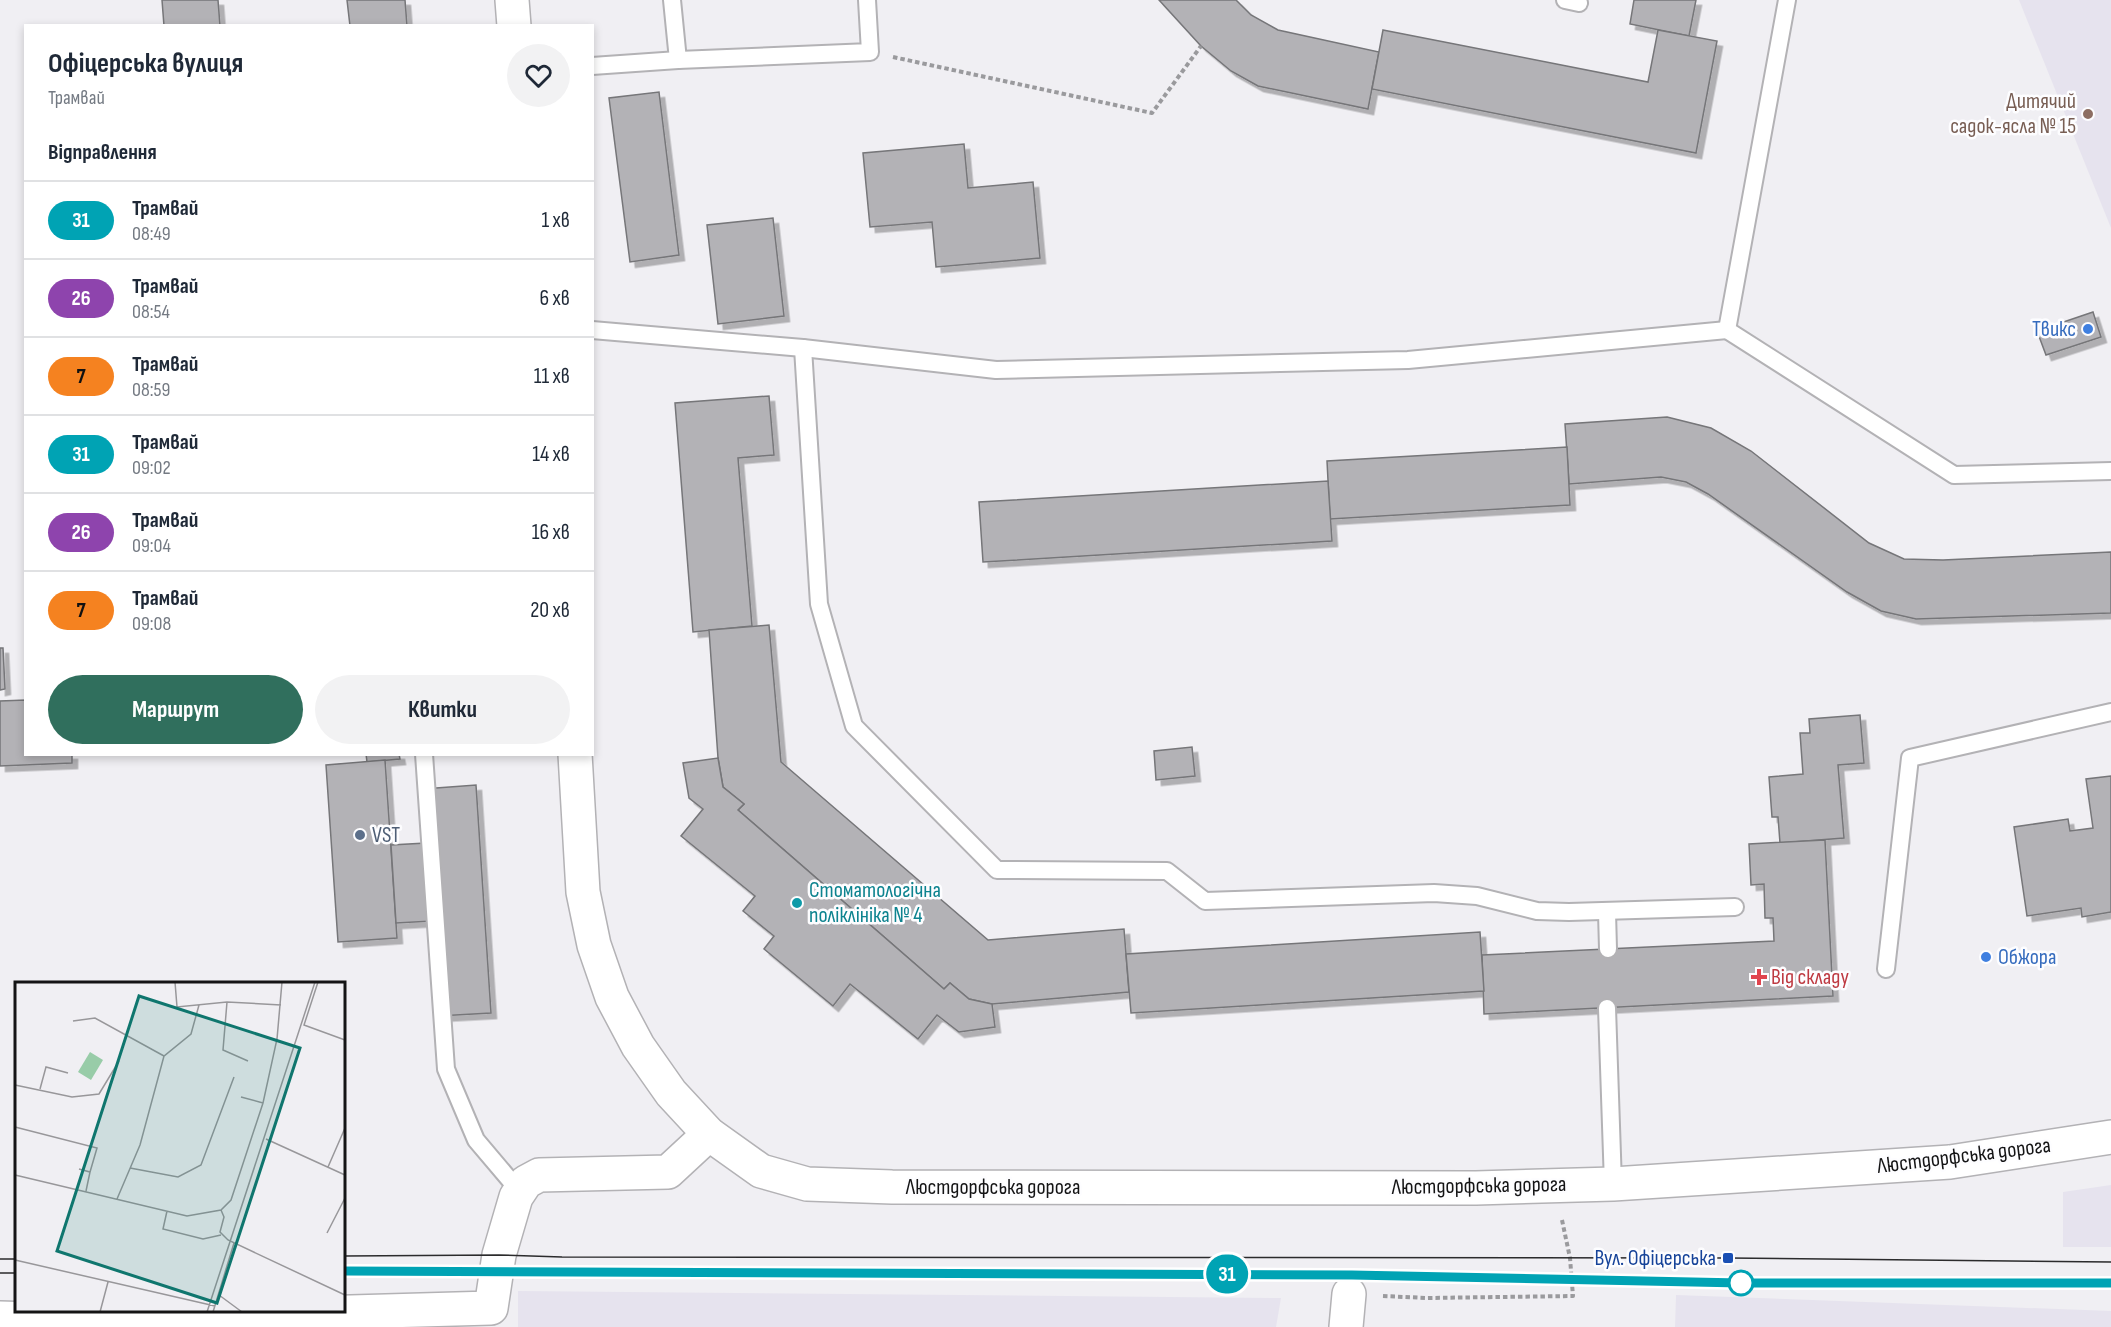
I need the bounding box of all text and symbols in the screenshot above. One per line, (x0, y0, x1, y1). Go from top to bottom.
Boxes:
button: heart (507, 44, 570, 107)
text: Офіцерська вулиця (48, 47, 243, 80)
text: Трамвай (48, 86, 105, 110)
place label: Дитячий садок-ясла № 15 (1950, 88, 2076, 140)
marker: Дитячий садок-ясла № 15 (2081, 107, 2095, 121)
text: Відправлення (48, 139, 157, 166)
text: Трамвай (132, 195, 198, 222)
text: 1 хв (541, 207, 570, 234)
text: 31 (72, 208, 90, 233)
text: 08:49 (132, 222, 171, 246)
text: Трамвай (132, 273, 198, 300)
text: 6 хв (539, 285, 570, 312)
text: 26 (71, 286, 91, 311)
text: 08:54 (132, 300, 170, 324)
place label: Твикс (2032, 316, 2076, 343)
marker: Твикс (2081, 322, 2095, 336)
text: Трамвай (132, 351, 198, 378)
text: 11 хв (534, 363, 570, 390)
text: 7 (76, 364, 86, 389)
text: 08:59 (132, 378, 170, 402)
text: Трамвай (132, 429, 198, 456)
text: 14 хв (532, 441, 570, 468)
text: 31 (72, 442, 90, 467)
text: 09:02 (132, 456, 171, 480)
text: Трамвай (132, 507, 198, 534)
text: 16 хв (532, 519, 570, 546)
text: 26 (71, 520, 91, 545)
text: 09:04 (132, 534, 171, 558)
text: Трамвай (132, 585, 198, 612)
text: 20 хв (530, 597, 570, 624)
text: 7 (76, 598, 86, 623)
text: 09:08 (132, 612, 171, 636)
button: Маршрут (48, 675, 303, 744)
button: Квитки (315, 675, 570, 744)
place label: VST (372, 822, 400, 849)
marker: VST (353, 828, 367, 842)
place label: Стоматологічна поліклініка № 4 (809, 877, 941, 929)
marker: Стоматологічна поліклініка № 4 (790, 896, 804, 910)
place label: Обжора (1998, 944, 2056, 971)
marker: Обжора (1979, 950, 1993, 964)
place label: Від складу (1771, 964, 1849, 991)
marker: Від складу (1752, 970, 1766, 984)
inset map (15, 982, 345, 1312)
street label: Люстдорфська дорога (1875, 1132, 2052, 1180)
street label: Люстдорфська дорога (1390, 1171, 1567, 1201)
street label: Люстдорфська дорога (905, 1174, 1080, 1201)
place label: Вул. Офіцерська (1594, 1245, 1716, 1272)
marker: Вул. Офіцерська (1721, 1251, 1735, 1265)
line badge: 31 (1200, 1254, 1254, 1294)
text: 31 (1218, 1262, 1236, 1287)
unlabelled marker (1728, 1270, 1754, 1296)

